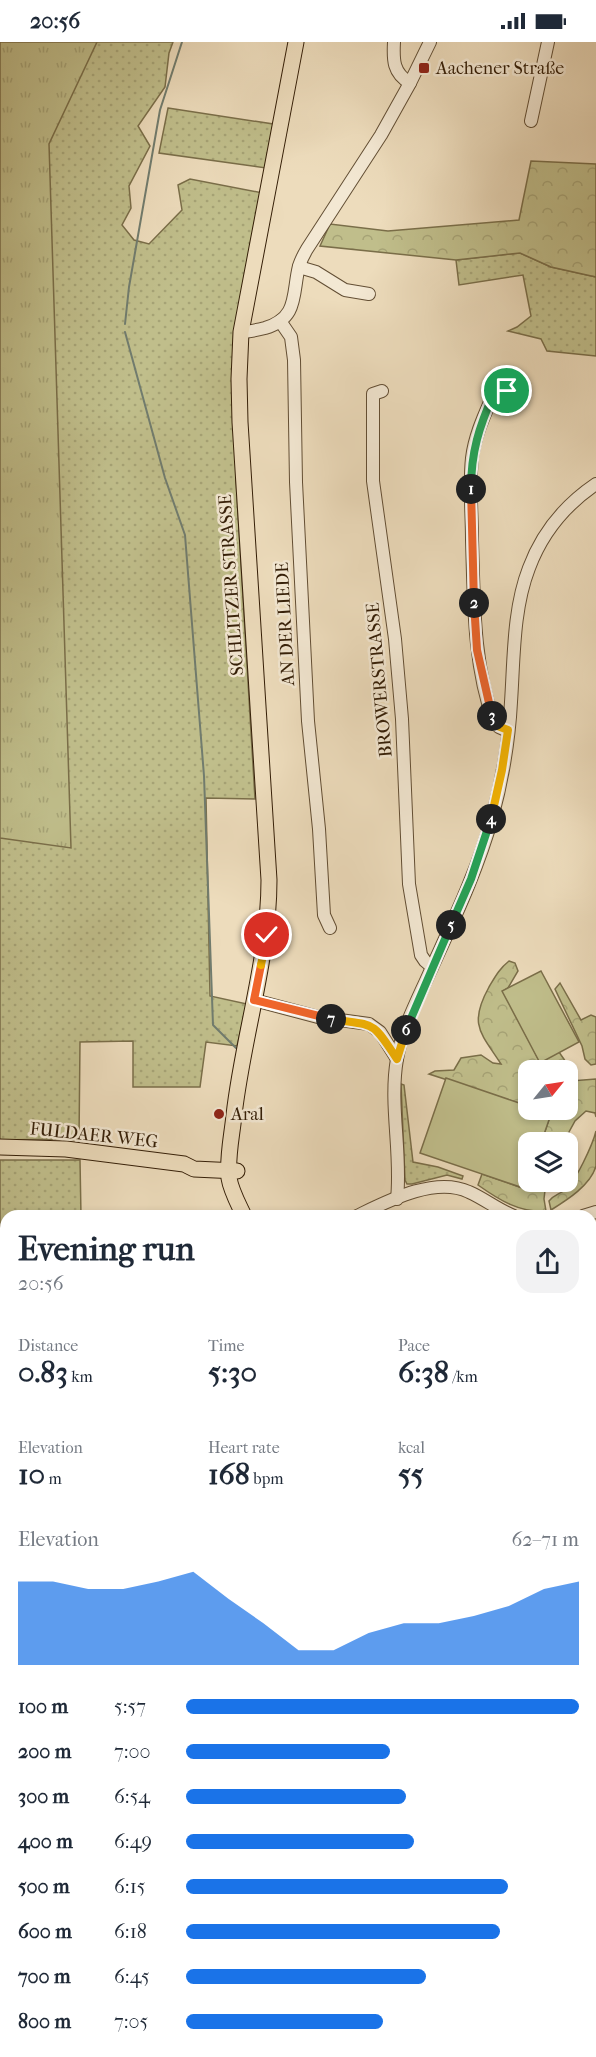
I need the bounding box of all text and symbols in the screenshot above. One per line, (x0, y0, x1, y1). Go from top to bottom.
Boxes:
text: 20:56 (30, 8, 80, 34)
place label: Aachener Straße (435, 58, 564, 79)
marker: Aachener Straße (417, 61, 431, 75)
pin (481, 365, 532, 416)
icon: arrive (490, 374, 523, 407)
pin: 1 (456, 474, 486, 504)
text: 1 (468, 479, 474, 498)
street label: SCHLITZER STRASSE (215, 494, 248, 676)
street label: AN DER LIEDE (272, 562, 299, 687)
pin: 2 (459, 588, 489, 618)
text: 2 (470, 593, 478, 612)
street label: BROWERSTRASSE (362, 602, 397, 758)
pin: 3 (477, 701, 507, 731)
text: 3 (489, 706, 495, 725)
pin: 4 (476, 804, 506, 834)
text: 4 (486, 809, 496, 828)
pin (241, 909, 292, 960)
pin: 5 (436, 910, 466, 940)
text: 5 (448, 915, 454, 934)
icon: check (250, 918, 283, 951)
pin: 7 (316, 1004, 346, 1034)
text: 7 (327, 1009, 335, 1028)
pin: 6 (391, 1015, 421, 1045)
text: 6 (402, 1020, 410, 1039)
north arrow (518, 1060, 578, 1120)
map controls (518, 1060, 578, 1192)
place label: Aral (230, 1104, 264, 1125)
marker: Aral (212, 1107, 226, 1121)
street label: FULDAER WEG (29, 1118, 159, 1153)
button: layers (518, 1132, 578, 1192)
text: Evening run (18, 1230, 195, 1269)
button: share (516, 1230, 579, 1293)
text: 20:56 (18, 1272, 64, 1295)
text: Distance (18, 1336, 78, 1355)
text: Time (208, 1336, 244, 1355)
text: Pace (398, 1336, 430, 1355)
text: 0.83 (18, 1355, 68, 1390)
text: 5:30 (208, 1355, 257, 1390)
text: 6:38 (398, 1355, 449, 1390)
text: km (68, 1367, 93, 1386)
text: /km (449, 1367, 478, 1386)
text: Elevation (18, 1438, 83, 1457)
text: Heart rate (208, 1438, 280, 1457)
text: kcal (398, 1438, 425, 1457)
text: 10 (18, 1457, 45, 1492)
text: 168 (208, 1457, 250, 1492)
text: 55 (398, 1457, 424, 1492)
text: m (45, 1469, 62, 1488)
text: bpm (250, 1469, 284, 1488)
text: Elevation (18, 1528, 99, 1551)
text: 62–71 m (511, 1528, 579, 1551)
text: 100 m (18, 1695, 68, 1718)
text: 5:57 (114, 1695, 146, 1718)
text: 200 m (18, 1740, 71, 1763)
text: 7:00 (114, 1740, 151, 1763)
text: 300 m (18, 1785, 69, 1808)
text: 6:54 (114, 1785, 150, 1808)
text: 400 m (18, 1830, 73, 1853)
text: 6:49 (114, 1830, 152, 1853)
text: 500 m (18, 1875, 70, 1898)
text: 6:15 (114, 1875, 145, 1898)
text: 600 m (18, 1920, 72, 1943)
text: 6:18 (114, 1920, 147, 1943)
text: 700 m (18, 1965, 71, 1988)
text: 6:45 (114, 1965, 150, 1988)
text: 800 m (18, 2010, 71, 2033)
text: 7:05 (114, 2010, 148, 2033)

